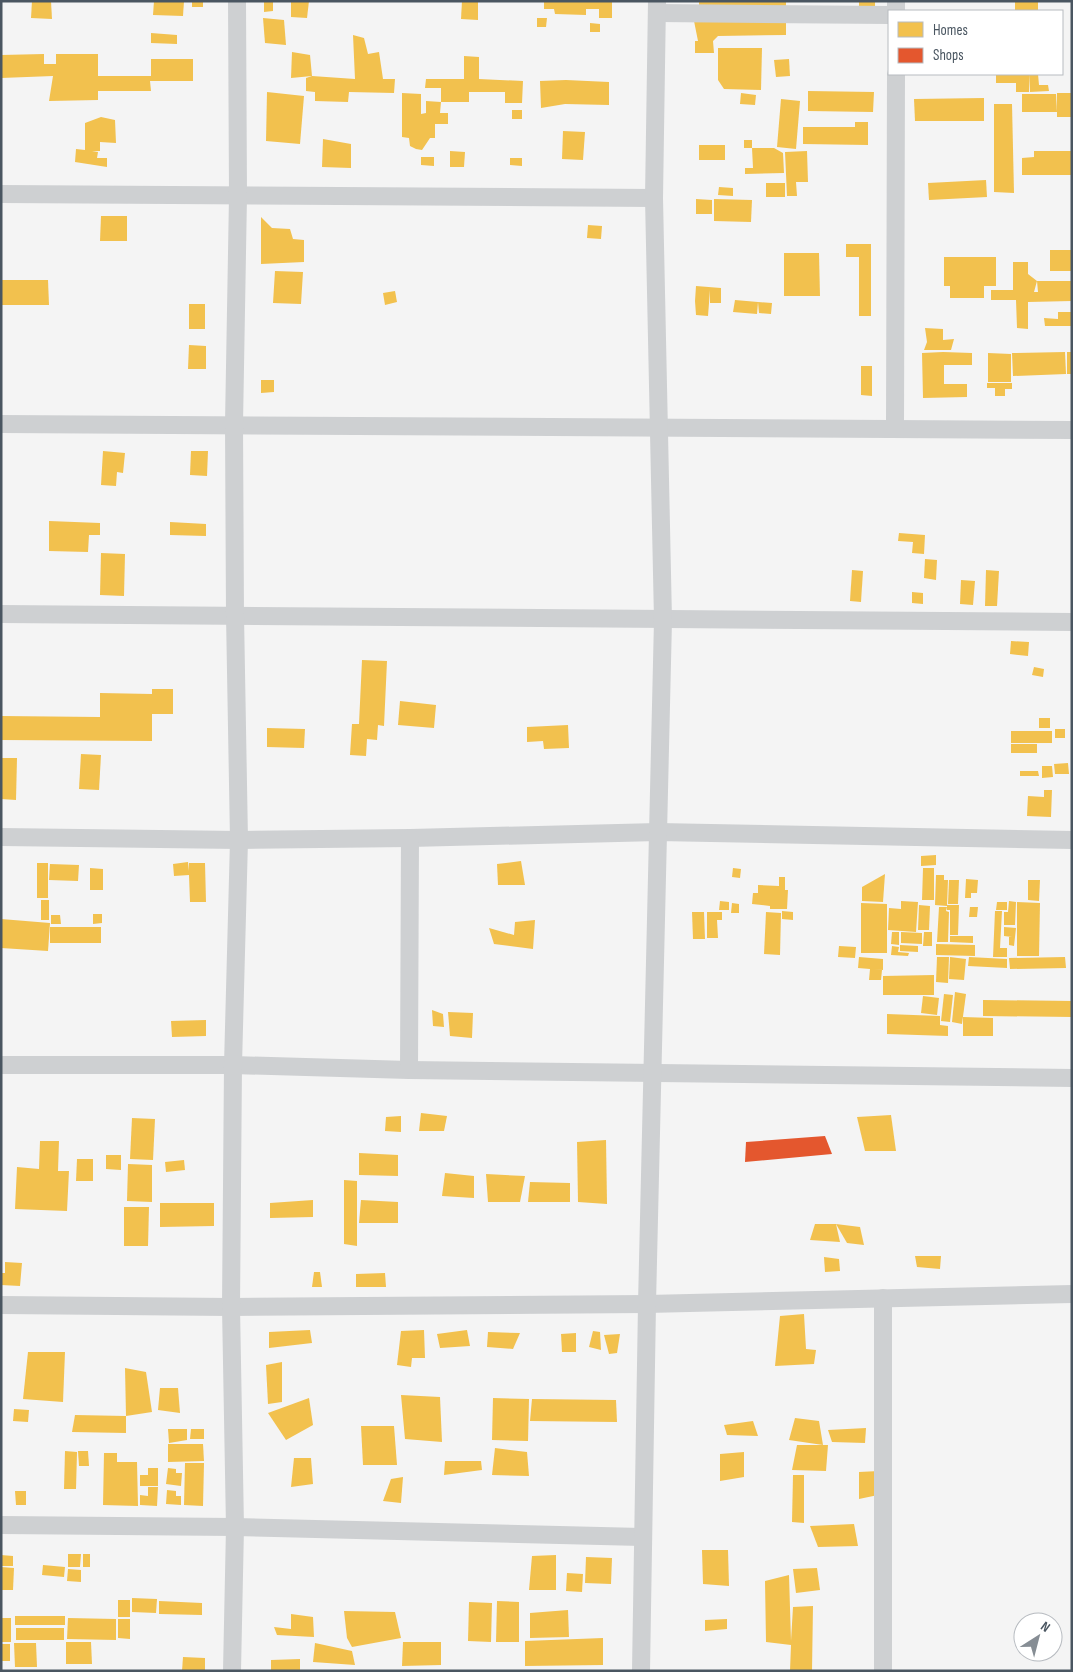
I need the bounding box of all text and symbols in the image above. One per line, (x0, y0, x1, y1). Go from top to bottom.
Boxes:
legend (888, 10, 1063, 75)
text: Homes (933, 21, 968, 40)
text: Shops (933, 46, 964, 65)
north arrow (1013, 1612, 1063, 1662)
text: N (1037, 1618, 1053, 1636)

